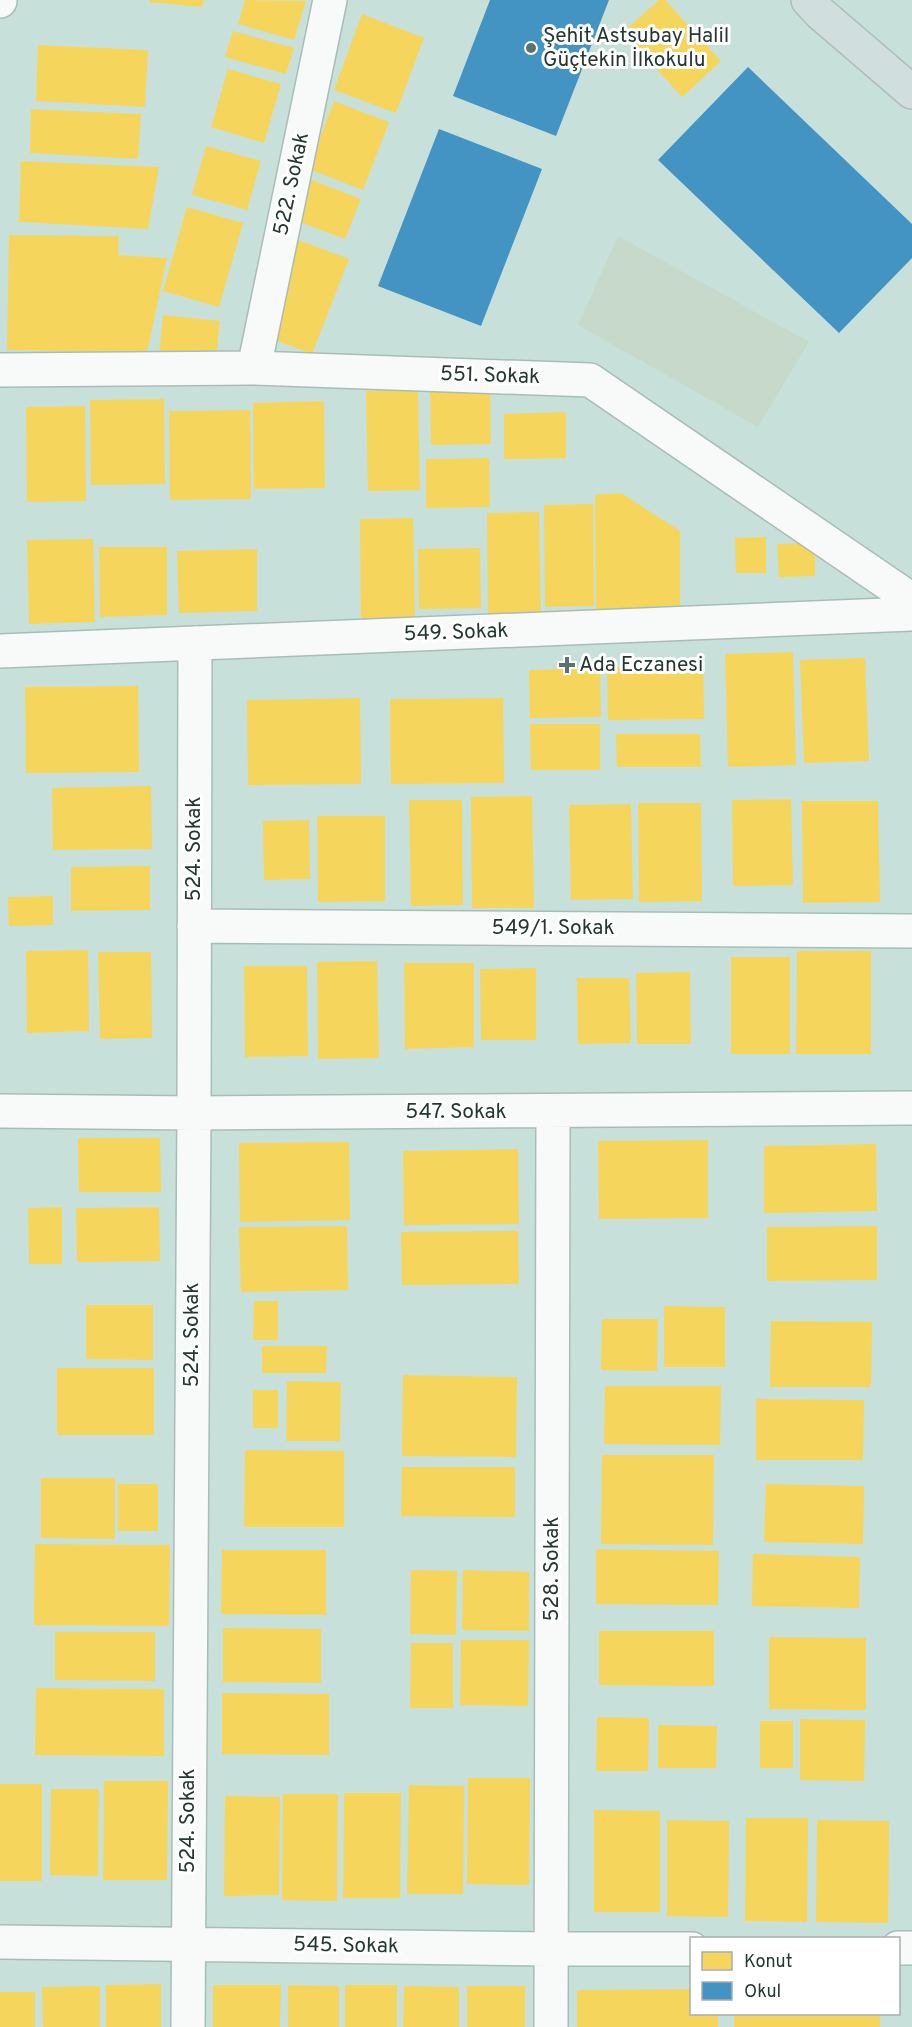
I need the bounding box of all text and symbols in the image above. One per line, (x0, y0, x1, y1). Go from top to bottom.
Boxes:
place label: Şehit Astsubay Halil Güçtekin İlkokulu (543, 23, 729, 74)
marker: Şehit Astsubay Halil Güçtekin İlkokulu (524, 41, 538, 55)
street label: 522. Sokak (268, 130, 316, 238)
street label: 551. Sokak (439, 361, 541, 391)
street label: 549. Sokak (403, 618, 509, 648)
place label: Ada Eczanesi (579, 652, 703, 679)
marker: Ada Eczanesi (560, 658, 574, 672)
street label: 524. Sokak (181, 797, 208, 901)
street label: 549/1. Sokak (491, 915, 615, 942)
street label: 547. Sokak (405, 1099, 507, 1126)
street label: 524. Sokak (179, 1283, 206, 1387)
street label: 528. Sokak (539, 1517, 566, 1621)
street label: 524. Sokak (175, 1769, 202, 1873)
street label: 545. Sokak (293, 1932, 399, 1960)
legend (690, 1937, 900, 2015)
text: Konut (744, 1951, 792, 1974)
text: Okul (744, 1981, 781, 2004)

